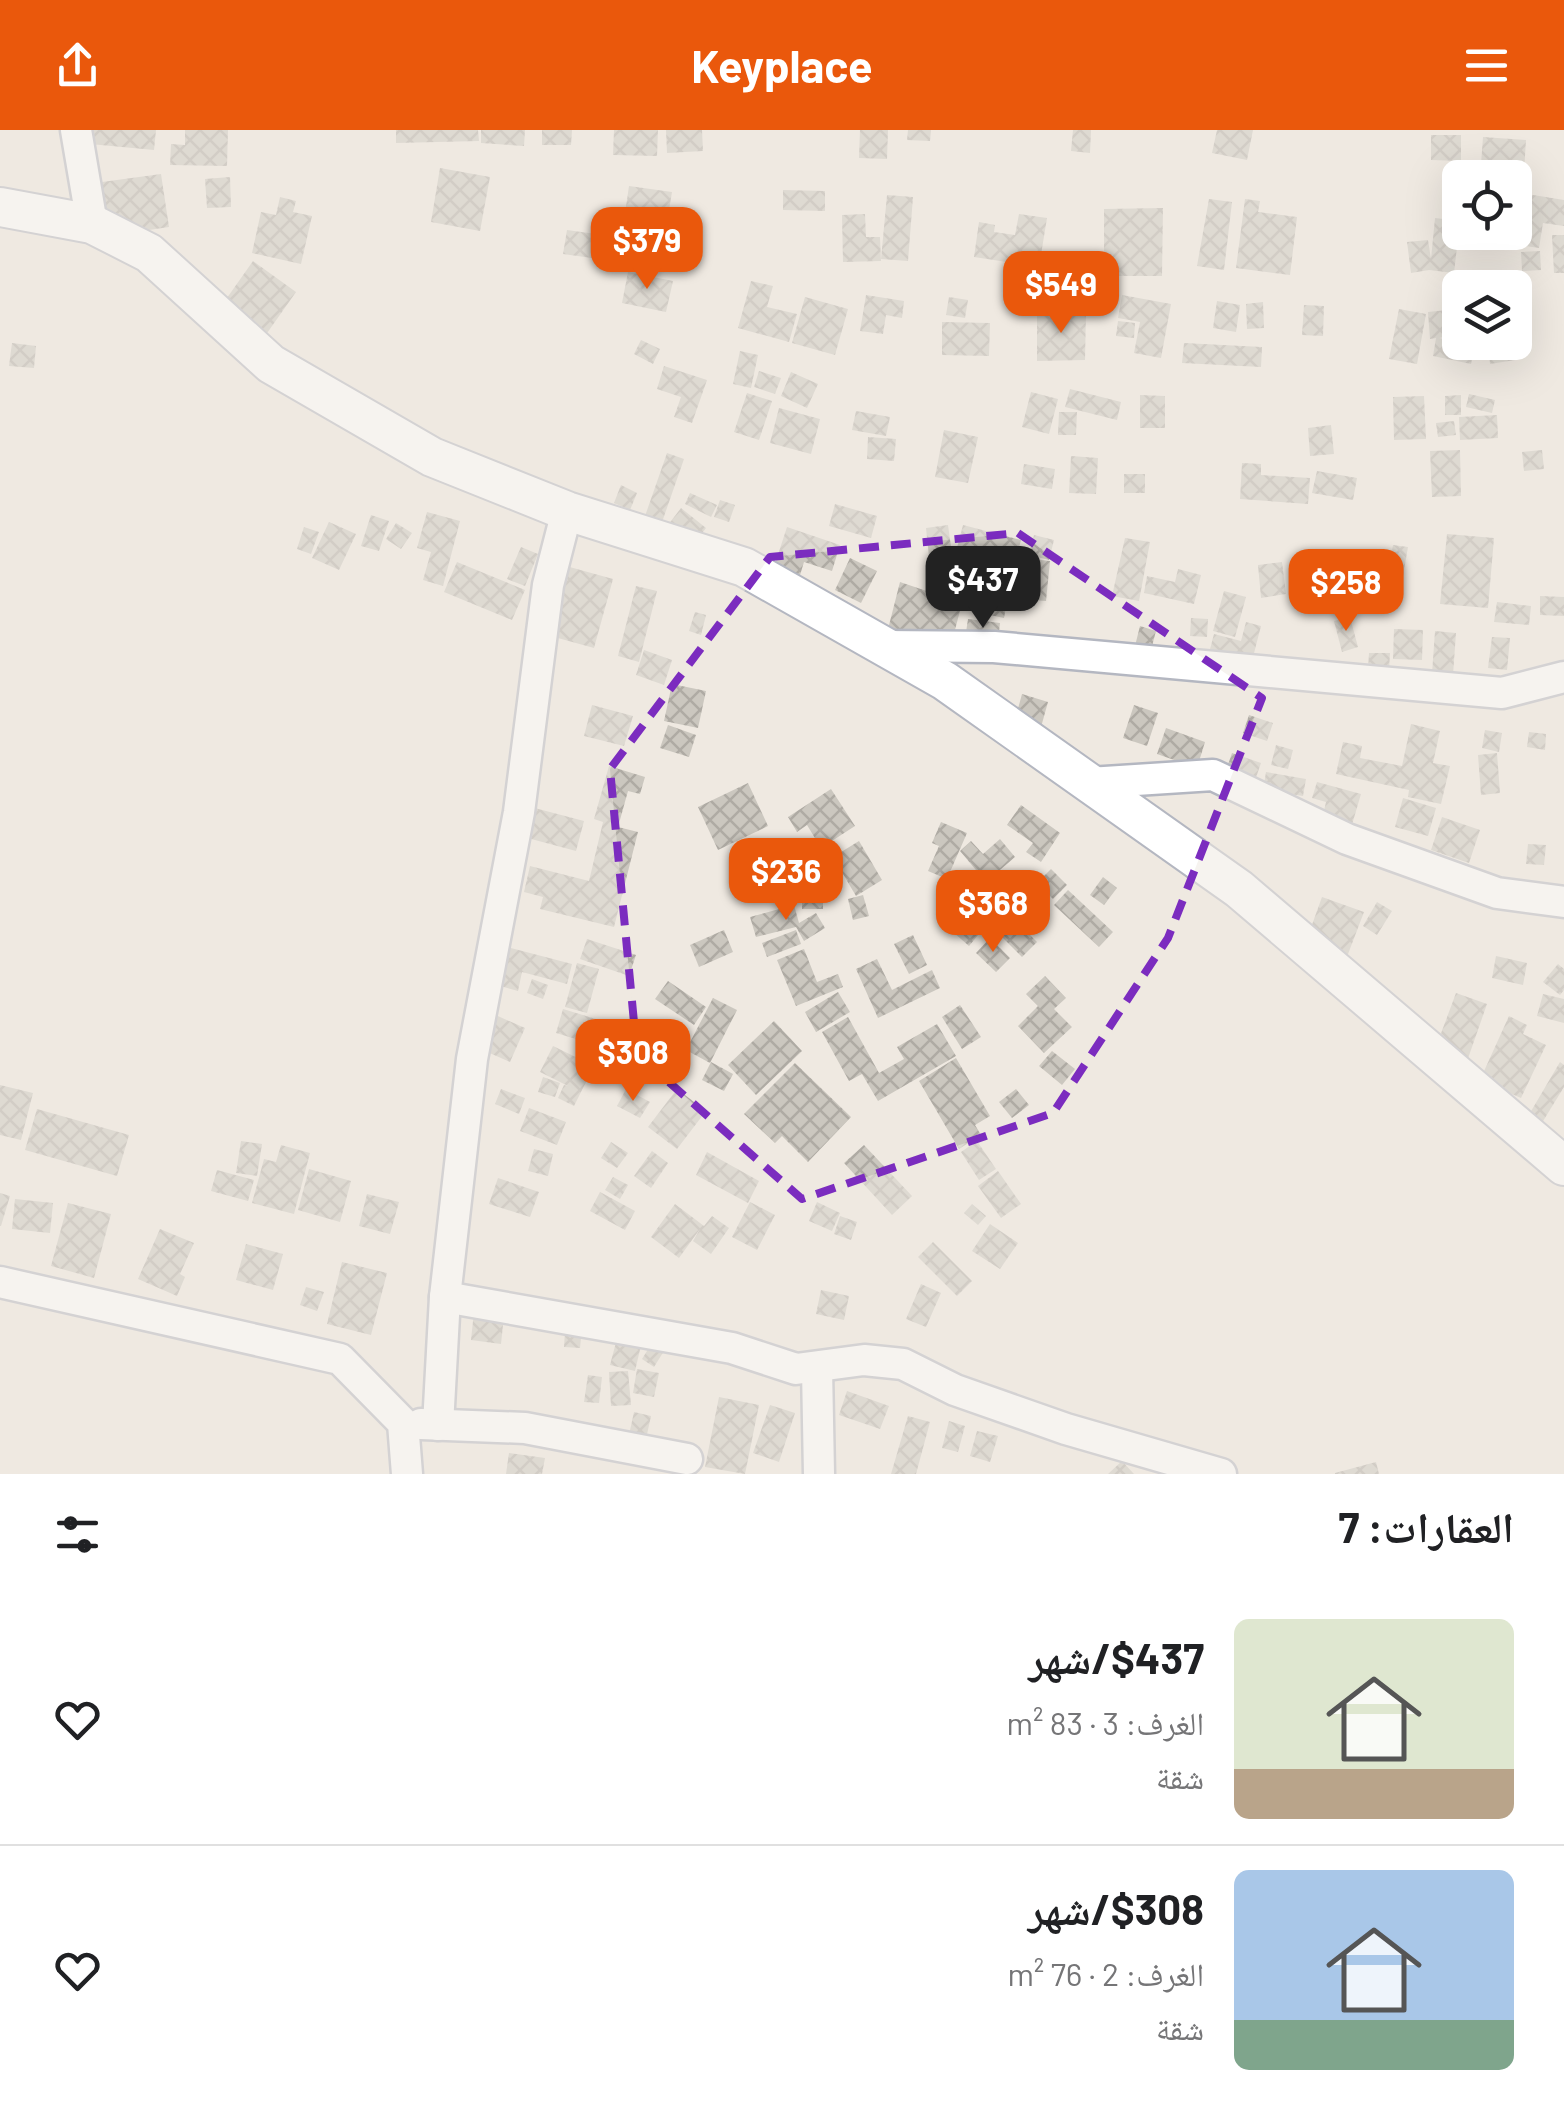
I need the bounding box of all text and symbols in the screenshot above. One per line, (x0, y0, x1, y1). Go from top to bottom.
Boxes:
icon: share (50, 38, 105, 93)
text: Keyplace (691, 38, 873, 92)
icon: menu (1459, 38, 1514, 93)
map controls (1442, 160, 1532, 360)
button: locate (1442, 160, 1532, 250)
pin: $379 (588, 207, 706, 292)
text: $379 (613, 220, 681, 258)
pin: $549 (1002, 251, 1120, 336)
text: $549 (1025, 264, 1097, 302)
button: layers (1442, 270, 1532, 360)
pin: $437 (924, 546, 1042, 631)
pin: $258 (1287, 549, 1405, 634)
text: $437 (948, 559, 1018, 597)
text: $258 (1311, 562, 1381, 600)
pin: $236 (727, 838, 845, 923)
text: $236 (751, 851, 821, 889)
pin: $368 (934, 870, 1052, 955)
text: $368 (958, 883, 1028, 921)
pin: $308 (574, 1019, 692, 1104)
text: $308 (597, 1032, 669, 1070)
text: العقارات: 7 (1339, 1501, 1514, 1551)
icon: filters (50, 1507, 105, 1562)
text: $437/شهر (1029, 1632, 1204, 1682)
icon: home (1314, 1659, 1434, 1779)
icon: heart (50, 1692, 105, 1747)
text: الغرف: 3 · 83 m² (1007, 1703, 1204, 1741)
text: شقة (1156, 1757, 1204, 1795)
text: $308/شهر (1028, 1883, 1204, 1933)
icon: home (1314, 1910, 1434, 2030)
icon: heart (50, 1943, 105, 1998)
text: الغرف: 2 · 76 m² (1007, 1954, 1204, 1992)
text: شقة (1156, 2008, 1204, 2046)

